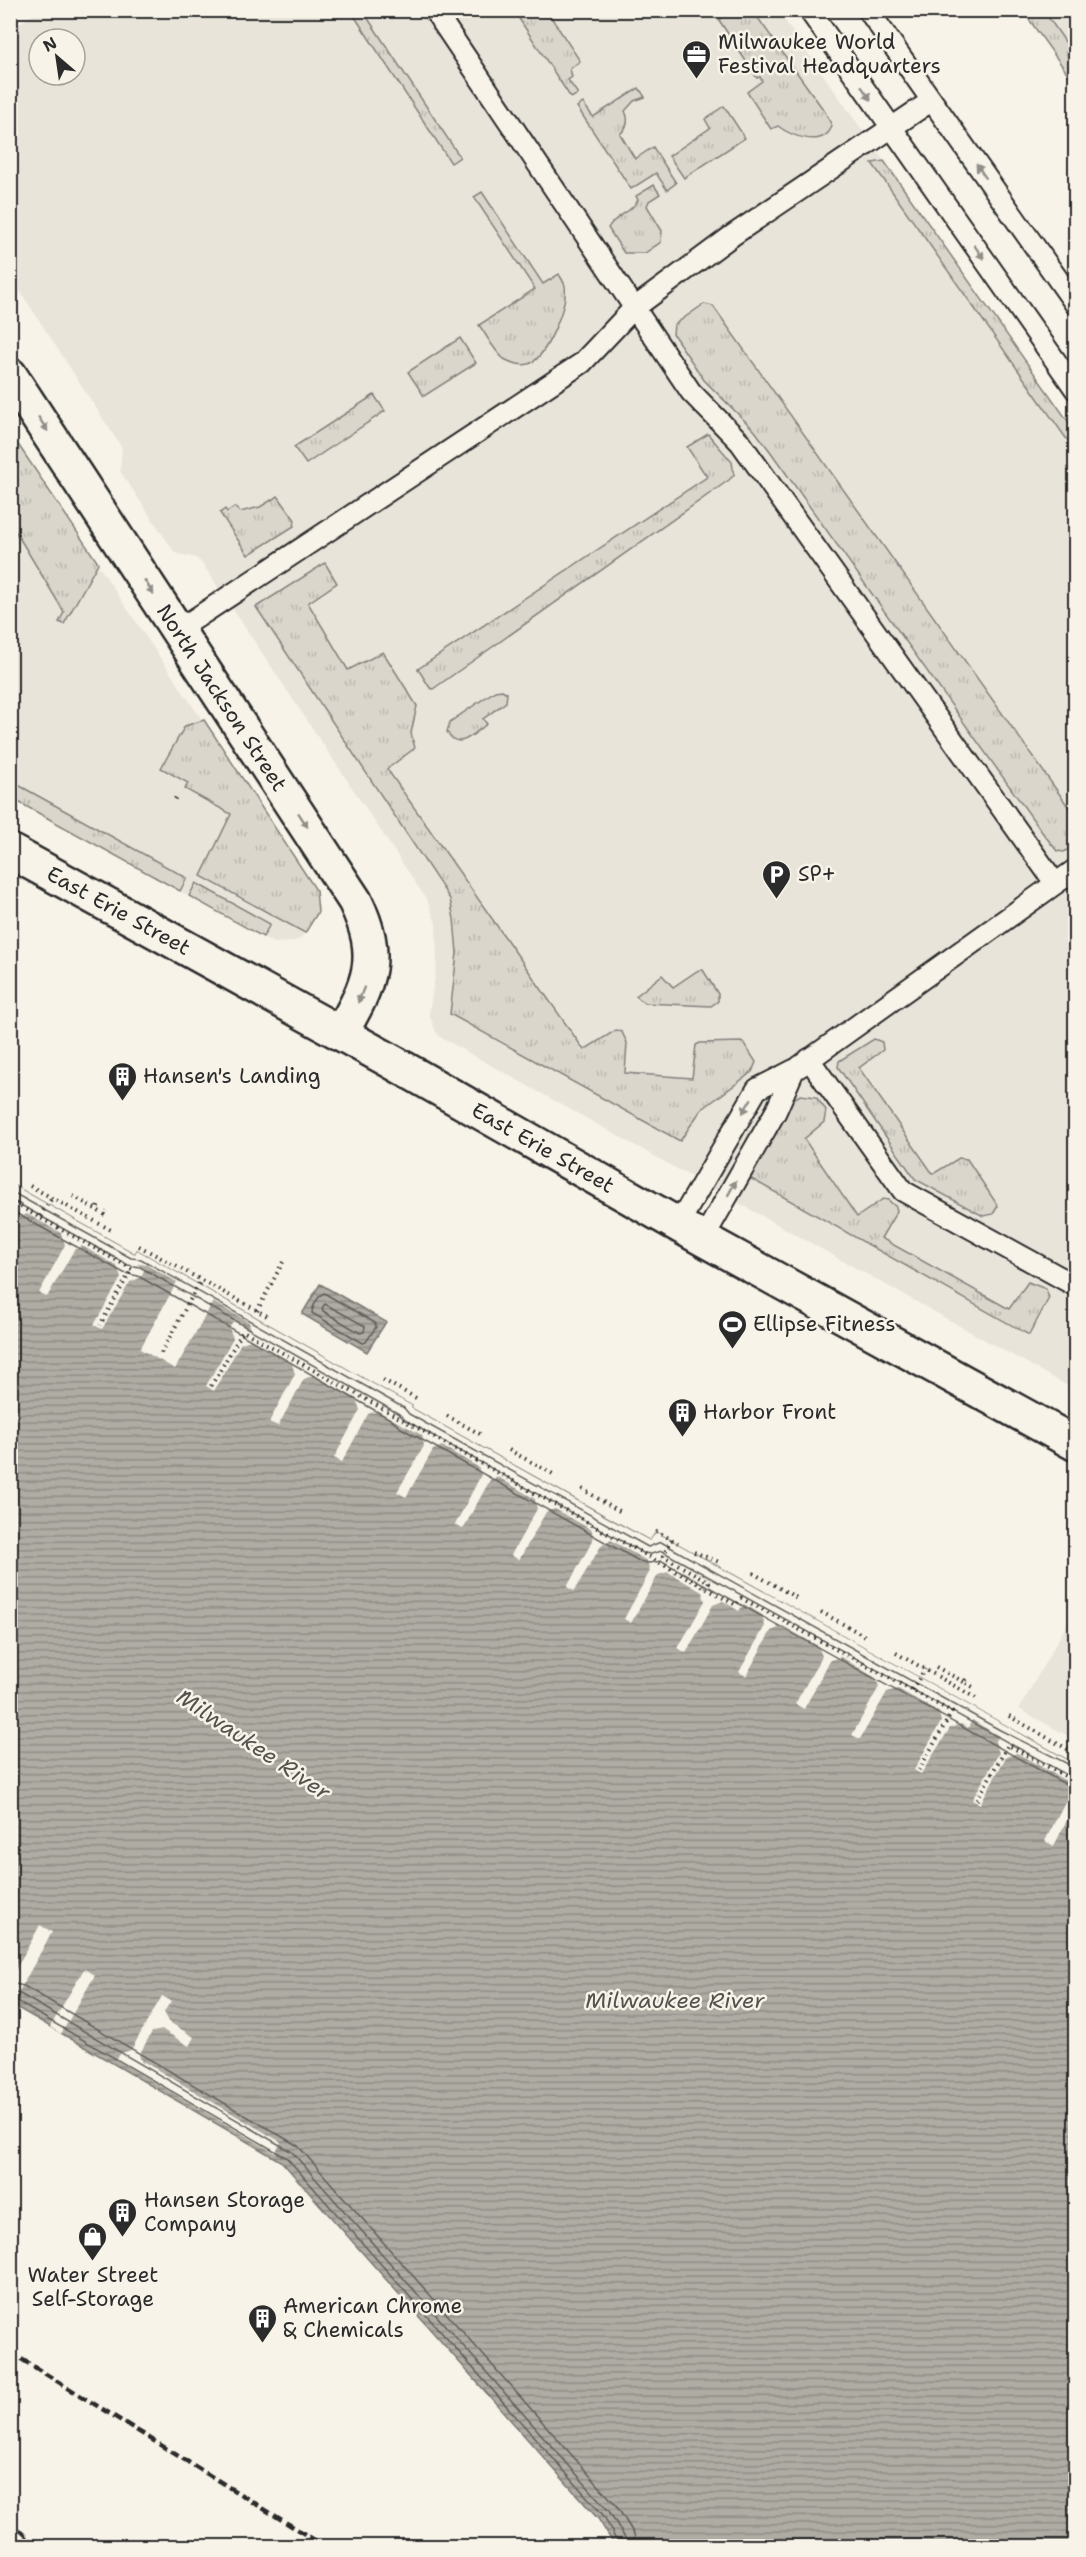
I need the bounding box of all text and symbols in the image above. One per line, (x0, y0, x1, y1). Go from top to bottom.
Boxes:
north arrow (27, 27, 87, 87)
place label: Milwaukee World Festival Headquarters (718, 28, 941, 80)
text: N (39, 32, 61, 57)
office icon: Milwaukee World Festival Headquarters (681, 38, 713, 80)
one-way arrow (860, 84, 872, 100)
one-way arrow (975, 164, 987, 180)
one-way arrow (972, 245, 984, 260)
one-way arrow (37, 415, 48, 432)
one-way arrow (144, 578, 155, 595)
street label: North Jackson Street (150, 599, 293, 797)
one-way arrow (297, 812, 308, 828)
parking icon: SP+ (761, 858, 793, 900)
street label: East Erie Street (42, 860, 195, 962)
place label: SP+ (798, 860, 836, 888)
one-way arrow (356, 986, 366, 1004)
building icon: Hansen's Landing (106, 1060, 138, 1102)
place label: Hansen's Landing (143, 1062, 321, 1090)
street label: East Erie Street (466, 1096, 619, 1200)
one-way arrow (741, 1098, 752, 1114)
one-way arrow (727, 1179, 737, 1196)
sports icon: Ellipse Fitness (716, 1308, 748, 1350)
place label: Ellipse Fitness (753, 1310, 896, 1338)
building icon: Harbor Front (666, 1396, 698, 1438)
place label: Harbor Front (703, 1398, 836, 1426)
water label: Milwaukee River (171, 1682, 337, 1807)
water label: Milwaukee River (585, 1986, 765, 2015)
place label: Hansen Storage Company (144, 2186, 305, 2238)
building icon: Hansen Storage Company (107, 2196, 139, 2238)
shop icon: Water Street Self-Storage (77, 2220, 109, 2262)
place label: Water Street Self-Storage (28, 2261, 158, 2313)
place label: American Chrome & Chemicals (283, 2292, 462, 2344)
building icon: American Chrome & Chemicals (246, 2302, 278, 2344)

